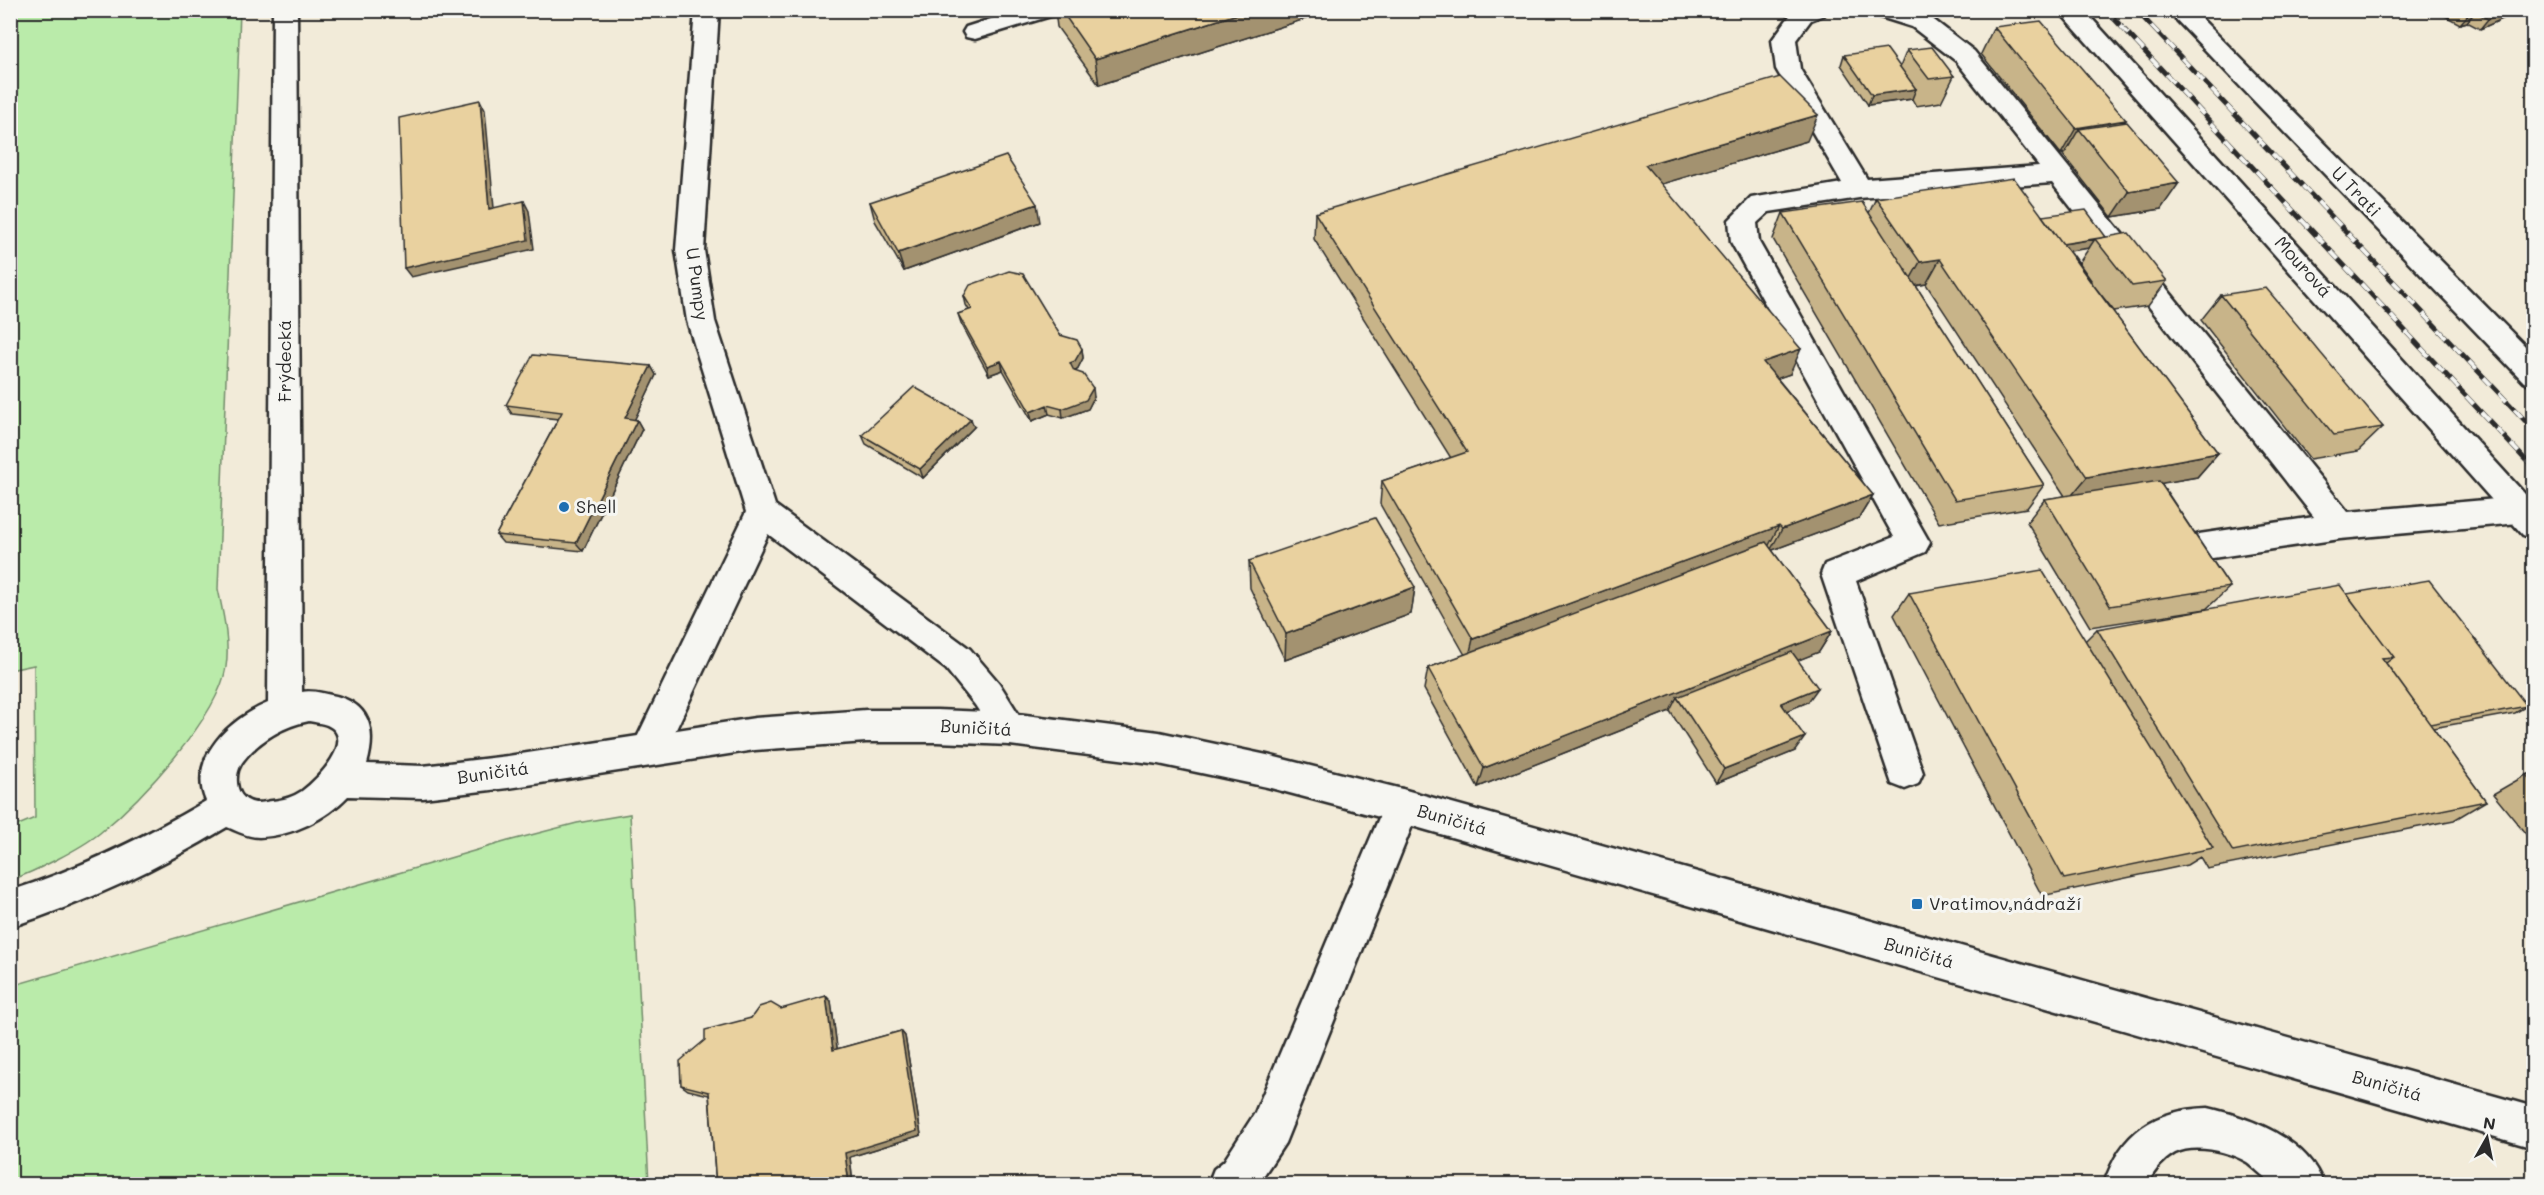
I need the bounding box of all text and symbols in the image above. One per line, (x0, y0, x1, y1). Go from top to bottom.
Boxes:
street label: U Trati (2327, 161, 2387, 222)
street label: Mourová (2270, 231, 2338, 302)
street label: U Pumpy (681, 246, 715, 322)
street label: Frýdecká (272, 320, 296, 402)
place label: Shell (576, 494, 616, 518)
marker: Shell (557, 500, 571, 514)
street label: Buničitá (940, 713, 1012, 741)
street label: Buničitá (456, 755, 530, 789)
street label: Buničitá (1414, 798, 1490, 840)
place label: Vratimov,nádraží (1929, 891, 2082, 915)
marker: Vratimov,nádraží (1910, 897, 1924, 911)
street label: Buničitá (1881, 931, 1957, 973)
street label: Buničitá (2349, 1064, 2425, 1106)
north arrow (2457, 1108, 2517, 1168)
text: N (2482, 1111, 2497, 1134)

